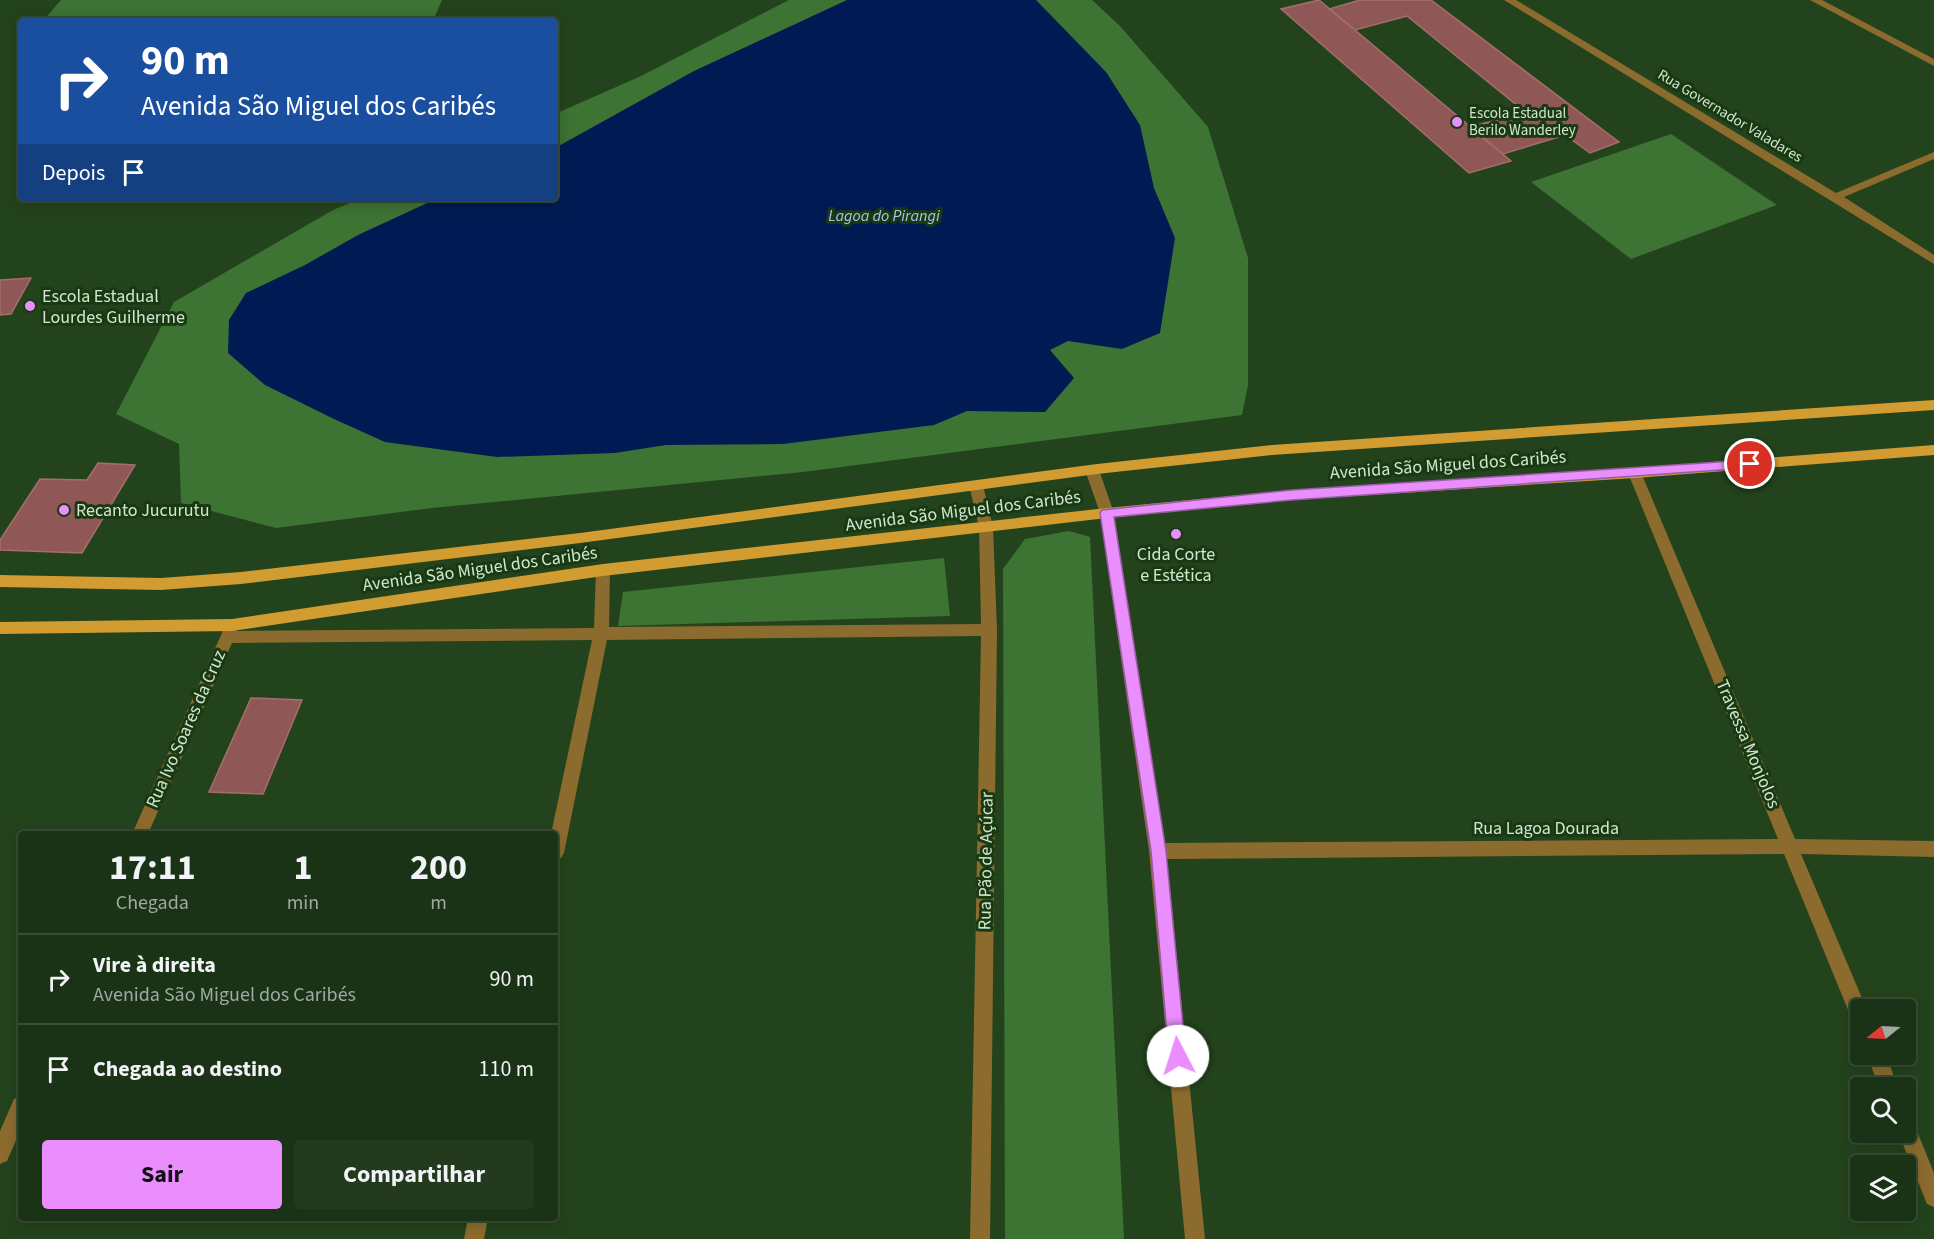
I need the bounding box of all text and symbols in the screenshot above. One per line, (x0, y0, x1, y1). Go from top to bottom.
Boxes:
text: 90 m (141, 31, 230, 91)
icon: right (42, 42, 120, 120)
street label: Rua Governador Valadares (1654, 64, 1806, 168)
text: Avenida São Miguel dos Caribés (141, 87, 496, 126)
place label: Escola Estadual Berilo Wanderley (1469, 103, 1576, 141)
marker: Escola Estadual Berilo Wanderley (1450, 115, 1464, 129)
icon: arrive (117, 156, 150, 189)
text: Depois (42, 157, 105, 189)
water label: Lagoa do Pirangi (828, 205, 940, 227)
place label: Escola Estadual Lourdes Guilherme (42, 284, 185, 330)
marker: Escola Estadual Lourdes Guilherme (23, 299, 37, 313)
pin (1724, 438, 1775, 489)
street label: Avenida São Miguel dos Caribés (1329, 444, 1567, 486)
icon: arrive (1733, 447, 1766, 480)
street label: Avenida São Miguel dos Caribés (844, 484, 1082, 538)
place label: Recanto Jucurutu (76, 498, 209, 523)
marker: Recanto Jucurutu (57, 503, 71, 517)
marker: Cida Corte e Estética (1169, 527, 1183, 541)
street label: Avenida São Miguel dos Caribés (361, 540, 599, 598)
place label: Cida Corte e Estética (1137, 542, 1215, 588)
street label: Rua Ivo Soares da Cruz (140, 646, 232, 812)
street label: Travessa Monjolos (1710, 676, 1786, 812)
street label: Rua Pão de Açúcar (972, 791, 1000, 930)
street label: Rua Lagoa Dourada (1473, 816, 1619, 841)
text: 17:11 (109, 842, 196, 893)
text: 1 (293, 842, 312, 893)
text: 200 (410, 842, 467, 893)
text: Chegada (116, 889, 189, 917)
text: min (287, 889, 319, 917)
text: m (430, 889, 447, 917)
text: Vire à direita (93, 949, 216, 981)
icon: right (42, 963, 75, 996)
text: 90 m (489, 963, 534, 995)
text: Avenida São Miguel dos Caribés (93, 981, 356, 1009)
north arrow (1850, 999, 1916, 1065)
map controls (1850, 999, 1916, 1221)
position arrow (1146, 1024, 1210, 1088)
icon: arrive (42, 1053, 75, 1086)
text: Chegada ao destino (93, 1053, 282, 1085)
text: 110 m (479, 1053, 534, 1085)
button: search (1850, 1077, 1916, 1143)
button: Sair (42, 1140, 282, 1209)
button: Compartilhar (294, 1140, 534, 1209)
button: layers (1850, 1155, 1916, 1221)

